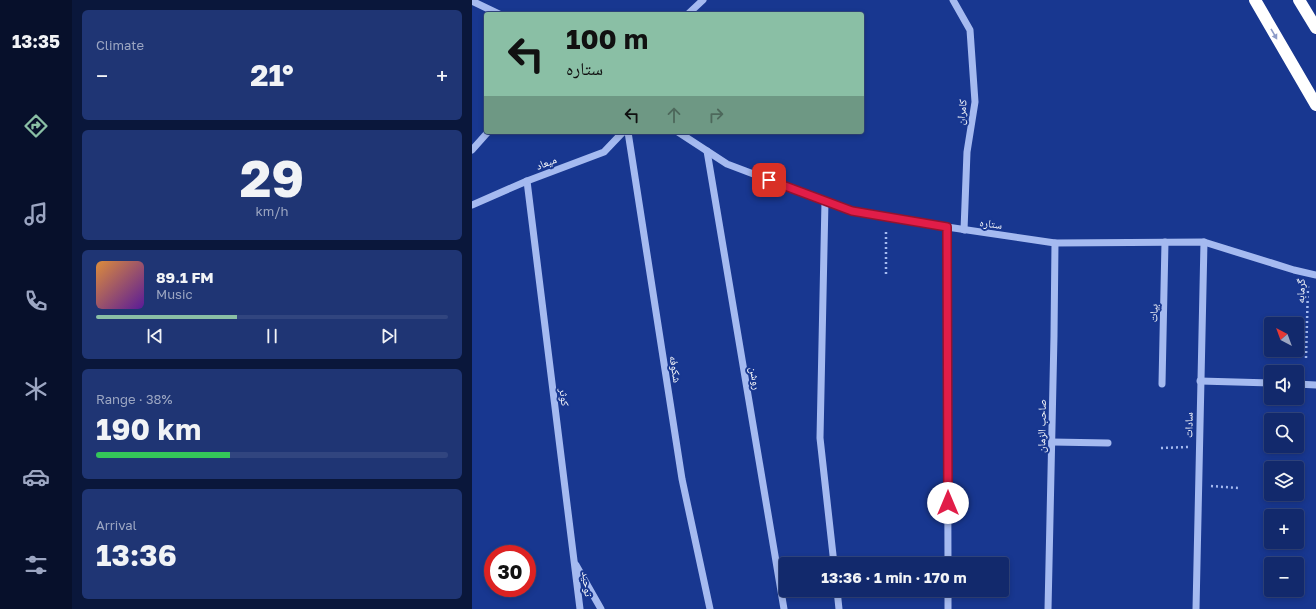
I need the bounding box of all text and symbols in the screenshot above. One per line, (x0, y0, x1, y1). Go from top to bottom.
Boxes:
text: 100 m (566, 22, 648, 55)
icon: left (500, 28, 552, 80)
one-way arrow (1271, 28, 1278, 40)
text: 13:35 (12, 30, 60, 52)
text: Climate (96, 37, 144, 53)
text: 21° (250, 57, 294, 93)
text: ستاره (566, 57, 603, 79)
text: − (96, 62, 108, 89)
text: + (436, 62, 448, 89)
street label: کامران (953, 98, 970, 126)
icon: left (621, 104, 643, 126)
icon: ahead (663, 104, 685, 126)
icon: right (705, 104, 727, 126)
icon: directions (22, 112, 50, 140)
text: 29 (240, 146, 304, 208)
street label: میعاد (534, 152, 558, 172)
pin (752, 163, 786, 197)
icon: arrive (758, 169, 780, 191)
icon: music (22, 200, 50, 228)
text: km/h (255, 203, 289, 219)
street label: ستاره (979, 215, 1003, 231)
text: 89.1 FM (156, 268, 214, 286)
street label: گرمابه (1293, 278, 1307, 304)
text: Music (156, 286, 193, 302)
icon: phone (22, 287, 50, 315)
street label: بیات (1146, 304, 1160, 322)
north arrow (1264, 317, 1304, 357)
map controls (1264, 317, 1304, 597)
icon: previous (144, 325, 166, 347)
icon: pause (261, 325, 283, 347)
icon: next (378, 325, 400, 347)
street label: شکوفه (667, 355, 685, 383)
button: sound (1264, 365, 1304, 405)
street label: روشن (747, 366, 764, 391)
icon: climate (22, 375, 50, 403)
street label: کوثر (557, 386, 573, 407)
text: Range · 38% (96, 391, 172, 407)
street label: صاحب الزمان (1034, 399, 1049, 453)
text: 190 km (96, 411, 201, 447)
street label: سادات (1181, 412, 1195, 438)
button: search (1264, 413, 1304, 453)
button: layers (1264, 461, 1304, 501)
icon: car (22, 463, 50, 491)
position arrow (927, 482, 969, 524)
button: + (1264, 509, 1304, 549)
text: Arrival (96, 517, 137, 533)
text: 13:36 (96, 537, 177, 573)
speed limit sign: 30 (484, 545, 536, 597)
icon: filters (22, 551, 50, 579)
button: − (1264, 557, 1304, 597)
text: 13:36 · 1 min · 170 m (821, 568, 967, 586)
street label: توحید (580, 571, 596, 598)

